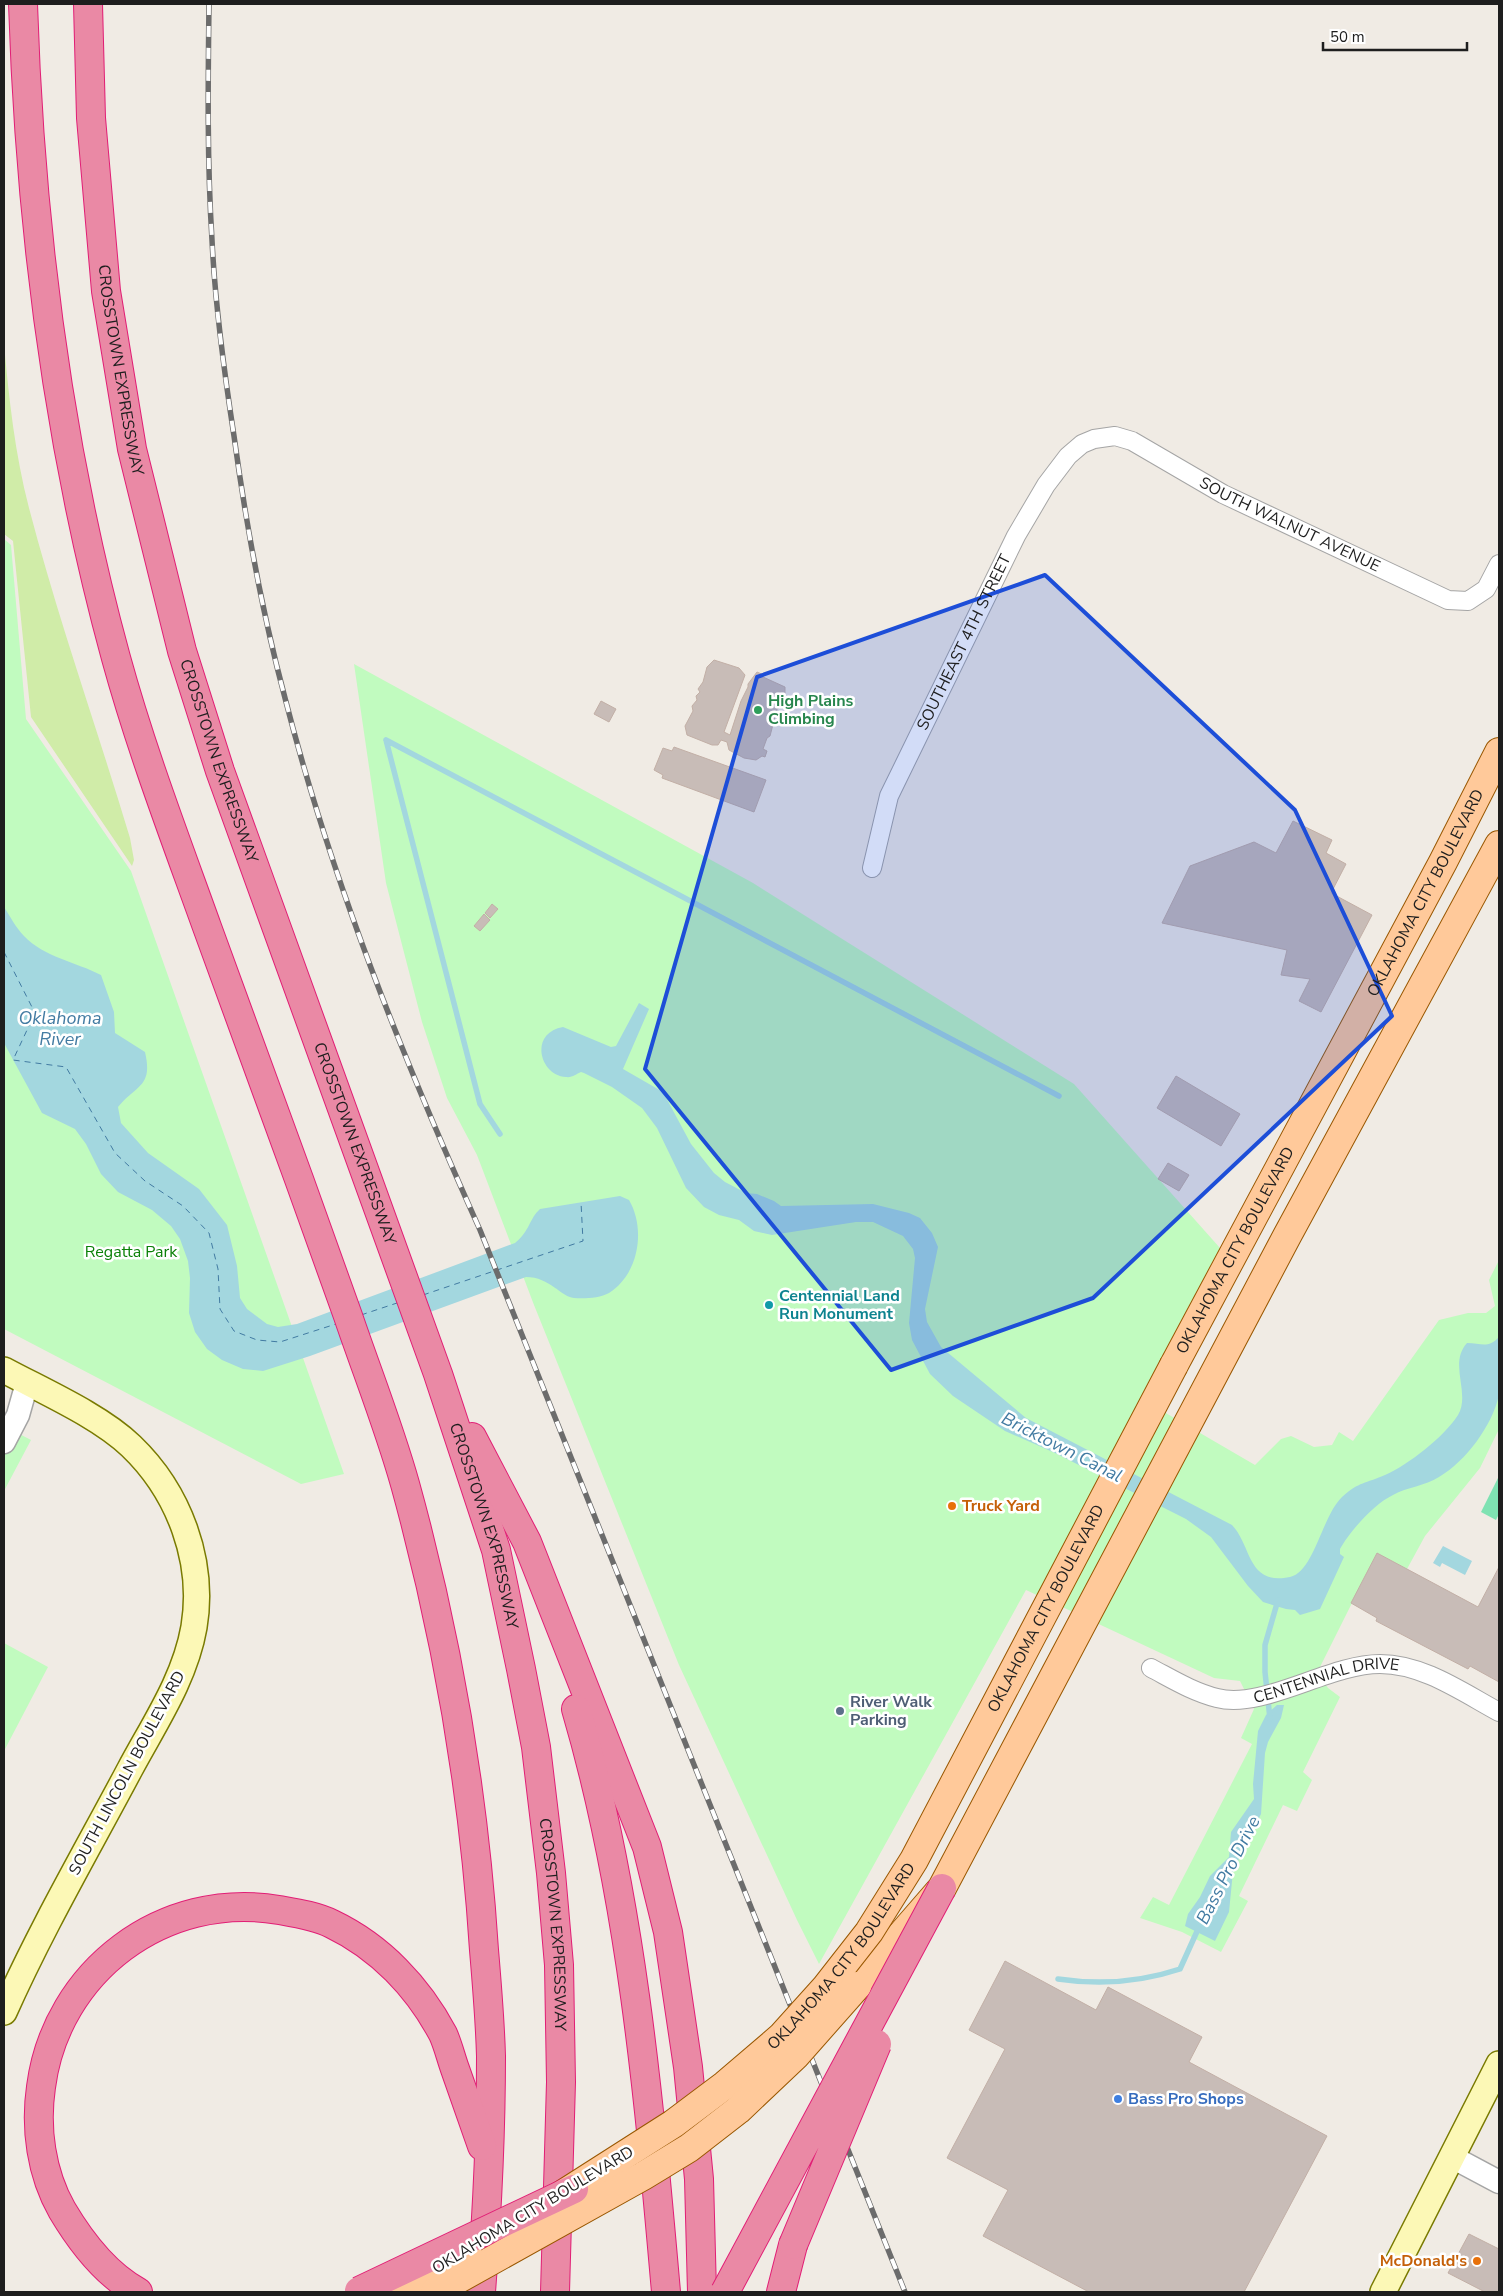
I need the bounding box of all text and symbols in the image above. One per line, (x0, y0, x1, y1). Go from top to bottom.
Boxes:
scale bar (1323, 20, 1467, 52)
text: 50 m (1330, 27, 1365, 47)
street label: CROSSTOWN EXPRESSWAY (93, 264, 149, 478)
street label: SOUTH WALNUT AVENUE (1195, 472, 1384, 577)
street label: SOUTHEAST 4TH STREET (912, 550, 1017, 734)
street label: CROSSTOWN EXPRESSWAY (174, 656, 264, 866)
place label: High Plains Climbing (768, 690, 854, 730)
marker: High Plains Climbing (752, 704, 764, 716)
street label: OKLAHOMA CITY BOULEVARD (1362, 785, 1489, 1001)
water label: Oklahoma River (19, 1006, 101, 1051)
street label: CROSSTOWN EXPRESSWAY (308, 1039, 402, 1248)
street label: OKLAHOMA CITY BOULEVARD (1171, 1143, 1300, 1358)
park label: Regatta Park (85, 1241, 178, 1263)
place label: Centennial Land Run Monument (779, 1285, 900, 1325)
marker: Centennial Land Run Monument (763, 1299, 775, 1311)
water label: Bricktown Canal (998, 1406, 1126, 1488)
street label: CROSSTOWN EXPRESSWAY (444, 1420, 523, 1632)
place label: Truck Yard (962, 1495, 1040, 1517)
marker: Truck Yard (946, 1500, 958, 1512)
street label: OKLAHOMA CITY BOULEVARD (982, 1501, 1110, 1716)
street label: CENTENNIAL DRIVE (1251, 1653, 1401, 1709)
street label: SOUTH LINCOLN BOULEVARD (64, 1667, 190, 1879)
place label: River Walk Parking (850, 1691, 932, 1731)
marker: River Walk Parking (834, 1705, 846, 1717)
water label: Bass Pro Drive (1190, 1811, 1266, 1928)
street label: CROSSTOWN EXPRESSWAY (534, 1817, 571, 2032)
street label: OKLAHOMA CITY BOULEVARD (763, 1858, 921, 2055)
place label: Bass Pro Shops (1128, 2088, 1244, 2110)
marker: Bass Pro Shops (1112, 2093, 1124, 2105)
street label: OKLAHOMA CITY BOULEVARD (428, 2141, 638, 2279)
place label: McDonald's (1380, 2250, 1467, 2272)
marker: McDonald's (1471, 2255, 1483, 2267)

